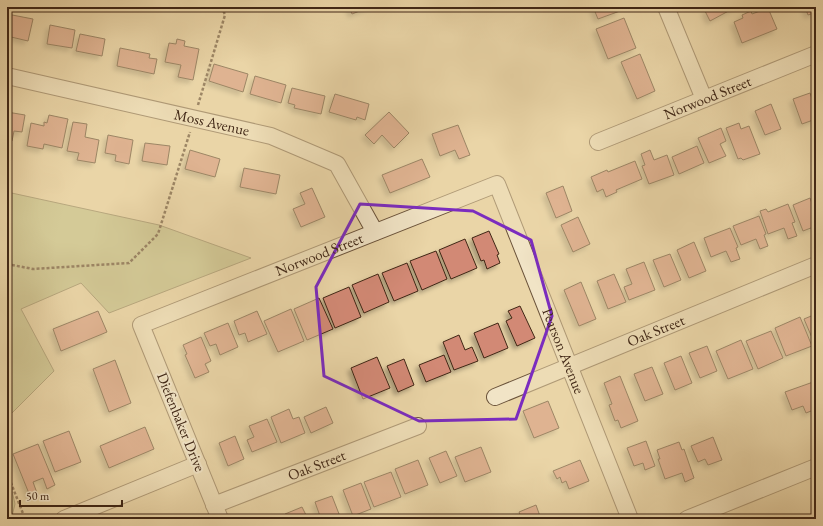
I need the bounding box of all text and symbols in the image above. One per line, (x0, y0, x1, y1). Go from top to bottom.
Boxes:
street label: Norwood Street (661, 71, 754, 124)
street label: Moss Avenue (172, 104, 251, 140)
street label: Norwood Street (272, 228, 366, 280)
street label: Pearson Avenue (538, 305, 589, 397)
street label: Oak Street (624, 310, 688, 351)
street label: Diefenbaker Drive (153, 369, 210, 474)
street label: Oak Street (285, 445, 348, 485)
scale bar (20, 482, 122, 508)
text: 50 m (26, 488, 50, 504)

